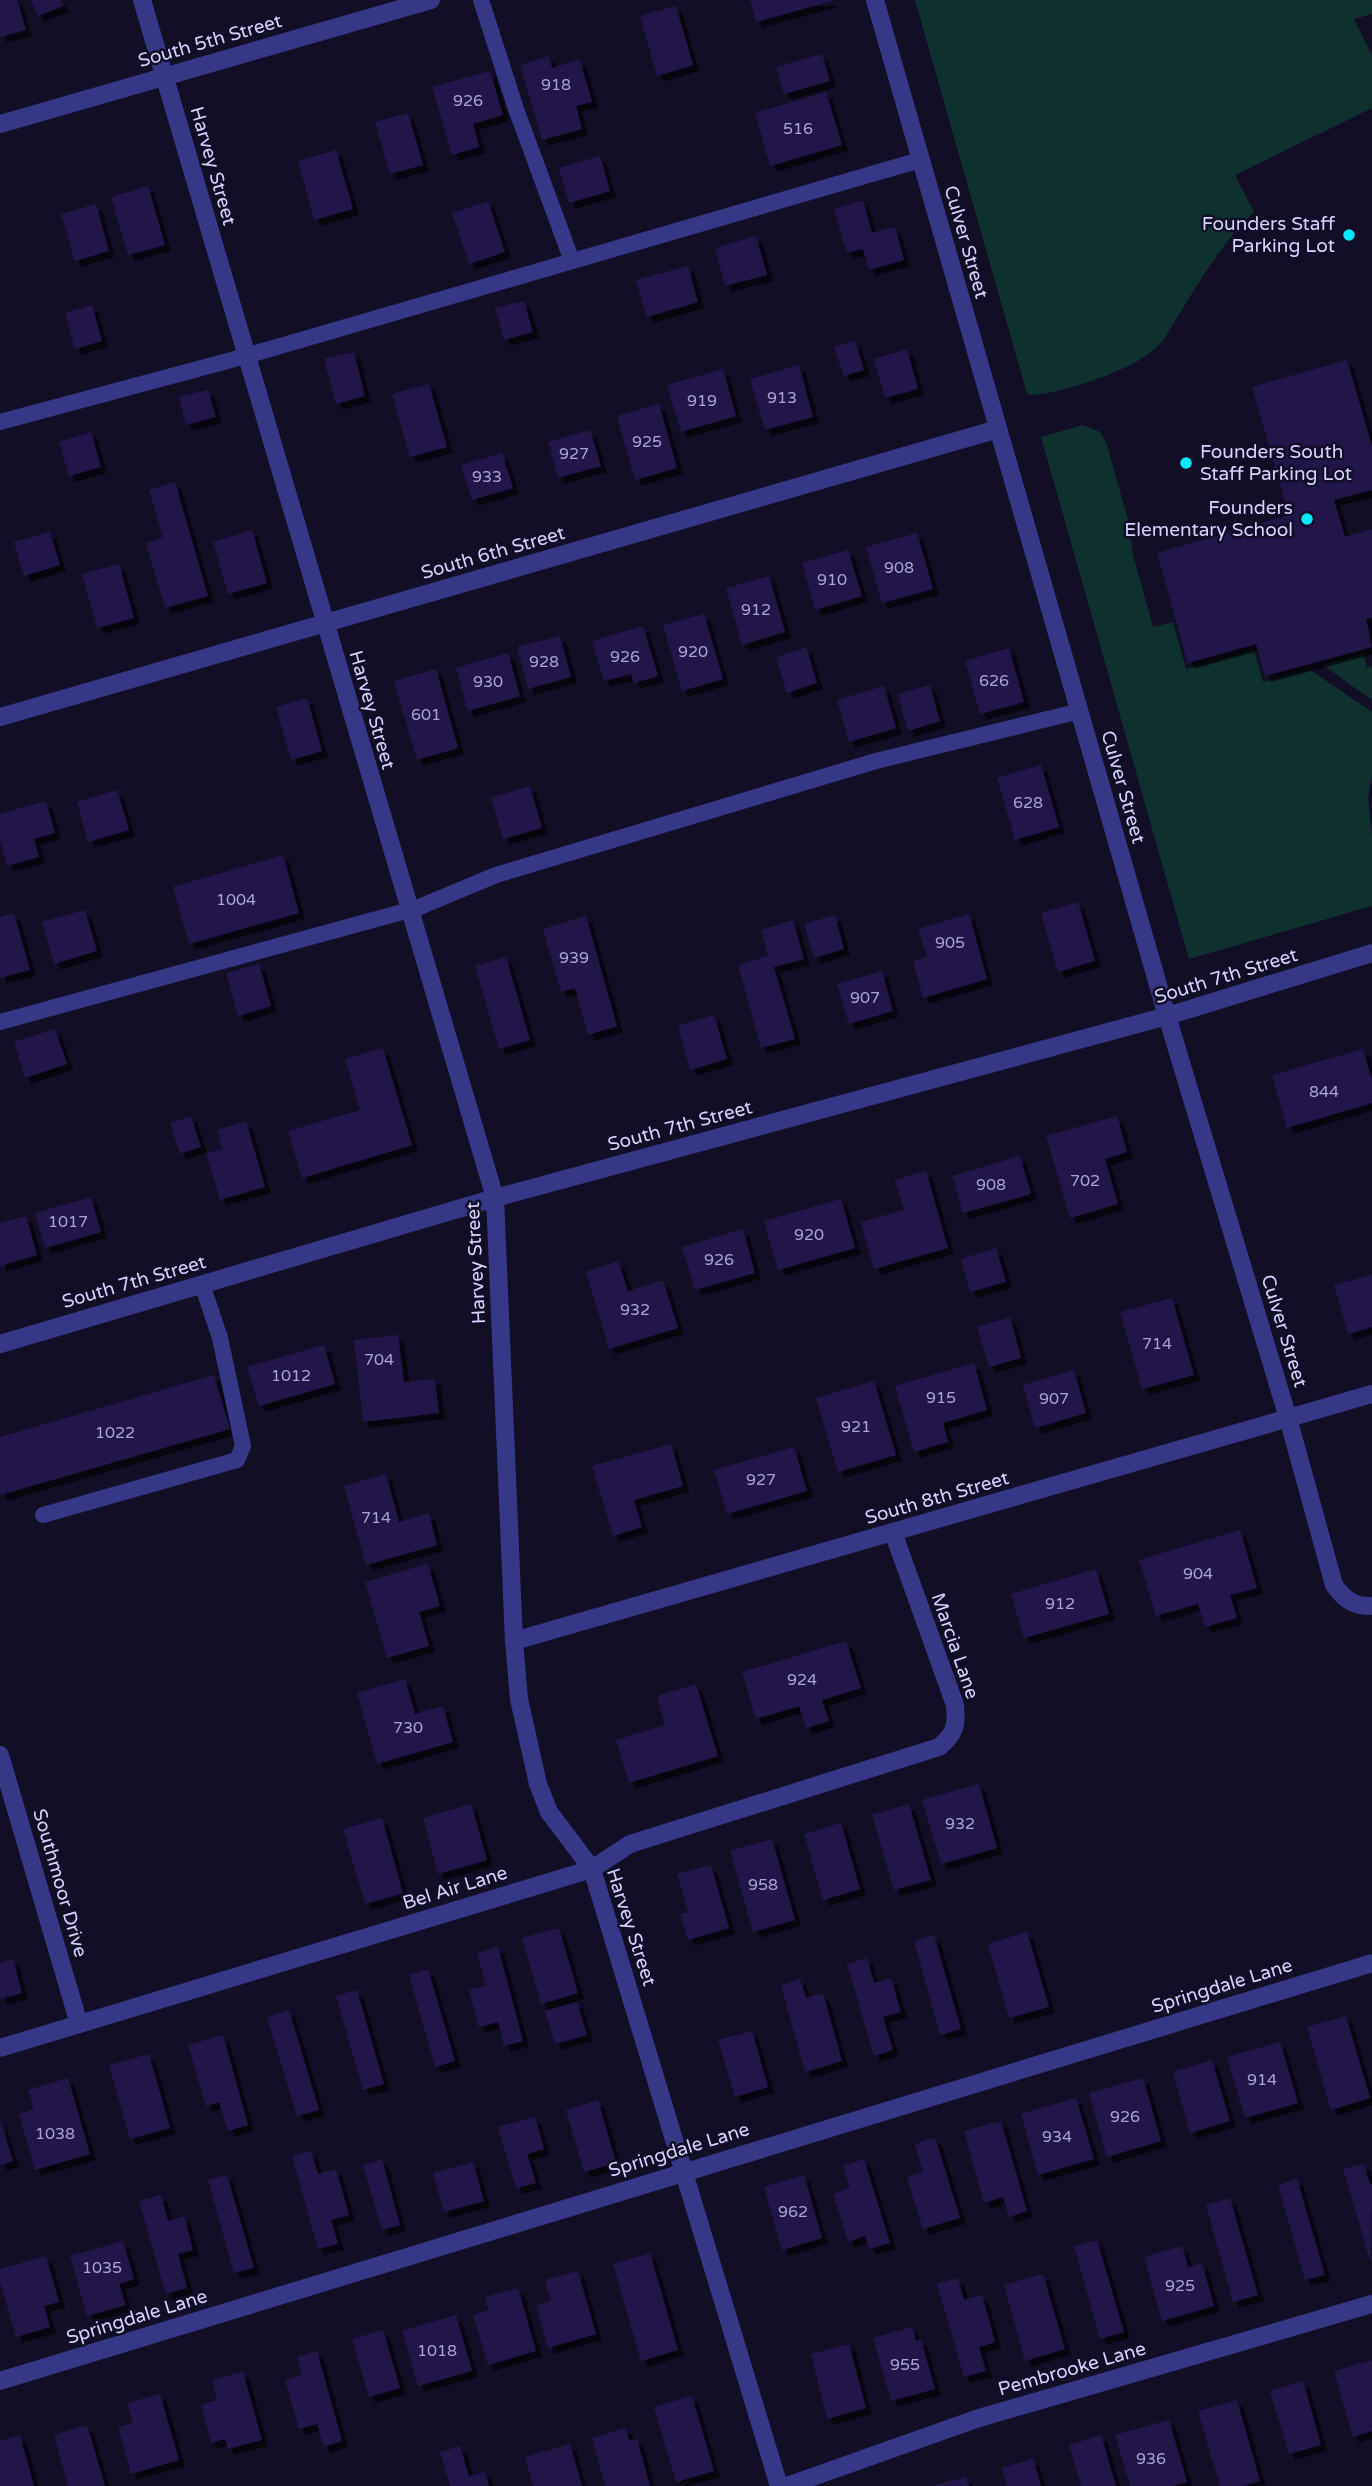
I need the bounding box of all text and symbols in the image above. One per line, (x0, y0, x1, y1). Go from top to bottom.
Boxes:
street label: South 5th Street (136, 10, 284, 72)
house number: 918 (541, 75, 571, 95)
house number: 926 (453, 91, 483, 111)
street label: Harvey Street (186, 104, 240, 228)
house number: 516 (783, 119, 813, 139)
street label: Culver Street (939, 183, 993, 301)
place label: Founders Staff Parking Lot (1202, 213, 1335, 257)
marker: Founders Staff Parking Lot (1341, 227, 1357, 243)
house number: 913 (767, 388, 797, 408)
house number: 919 (687, 391, 717, 411)
house number: 925 (632, 432, 662, 452)
place label: Founders South Staff Parking Lot (1200, 441, 1352, 485)
house number: 927 (559, 444, 589, 464)
marker: Founders South Staff Parking Lot (1178, 455, 1194, 471)
house number: 933 (472, 467, 502, 487)
place label: Founders Elementary School (1124, 497, 1293, 541)
marker: Founders Elementary School (1299, 511, 1315, 527)
street label: South 6th Street (419, 522, 567, 584)
house number: 908 (884, 558, 914, 578)
house number: 910 (817, 570, 847, 590)
house number: 912 (741, 600, 771, 620)
house number: 920 (678, 642, 708, 662)
house number: 926 (610, 647, 640, 667)
street label: Harvey Street (345, 648, 399, 772)
house number: 928 (529, 652, 559, 672)
house number: 626 (979, 671, 1009, 691)
house number: 930 (473, 672, 503, 692)
house number: 601 (411, 705, 441, 725)
street label: Culver Street (1096, 728, 1150, 846)
house number: 628 (1013, 793, 1043, 813)
house number: 1004 (216, 890, 256, 910)
house number: 905 (935, 933, 965, 953)
street label: South 7th Street (1152, 944, 1300, 1008)
house number: 939 (559, 948, 589, 968)
house number: 907 (850, 988, 880, 1008)
house number: 844 (1309, 1082, 1339, 1102)
street label: South 7th Street (605, 1096, 755, 1156)
house number: 702 (1070, 1171, 1100, 1191)
house number: 908 (976, 1175, 1006, 1195)
street label: Harvey Street (462, 1201, 490, 1325)
house number: 1017 (48, 1212, 88, 1232)
house number: 920 (794, 1225, 824, 1245)
house number: 926 (704, 1250, 734, 1270)
street label: South 7th Street (60, 1251, 208, 1313)
street label: Culver Street (1256, 1272, 1312, 1390)
house number: 932 (620, 1300, 650, 1320)
house number: 714 (1142, 1334, 1172, 1354)
house number: 704 (364, 1350, 394, 1370)
house number: 1012 (271, 1366, 311, 1386)
house number: 915 (926, 1388, 956, 1408)
house number: 907 (1039, 1389, 1069, 1409)
house number: 921 (841, 1417, 871, 1437)
house number: 1022 (95, 1423, 135, 1443)
street label: South 8th Street (863, 1467, 1011, 1529)
house number: 927 (746, 1470, 776, 1490)
house number: 714 (361, 1508, 391, 1528)
house number: 904 (1183, 1564, 1213, 1584)
street label: Marcia Lane (927, 1590, 983, 1702)
house number: 912 (1045, 1594, 1075, 1614)
house number: 924 (787, 1670, 817, 1690)
house number: 730 (393, 1718, 423, 1738)
street label: Southmoor Drive (28, 1806, 92, 1960)
house number: 932 (945, 1814, 975, 1834)
street label: Bel Air Lane (400, 1862, 510, 1914)
street label: Harvey Street (602, 1865, 660, 1989)
house number: 958 (748, 1875, 778, 1895)
street label: Springdale Lane (1149, 1954, 1295, 2018)
house number: 914 (1247, 2070, 1277, 2090)
house number: 926 (1110, 2107, 1140, 2127)
street label: Springdale Lane (606, 2118, 752, 2182)
house number: 1038 (35, 2124, 75, 2144)
house number: 934 (1042, 2127, 1072, 2147)
house number: 962 (778, 2202, 808, 2222)
house number: 1035 (82, 2258, 122, 2278)
house number: 925 (1165, 2276, 1195, 2296)
street label: Springdale Lane (64, 2285, 210, 2349)
street label: Pembrooke Lane (996, 2337, 1148, 2401)
house number: 1018 (417, 2341, 457, 2361)
house number: 955 (890, 2355, 920, 2375)
house number: 936 (1136, 2449, 1166, 2469)

